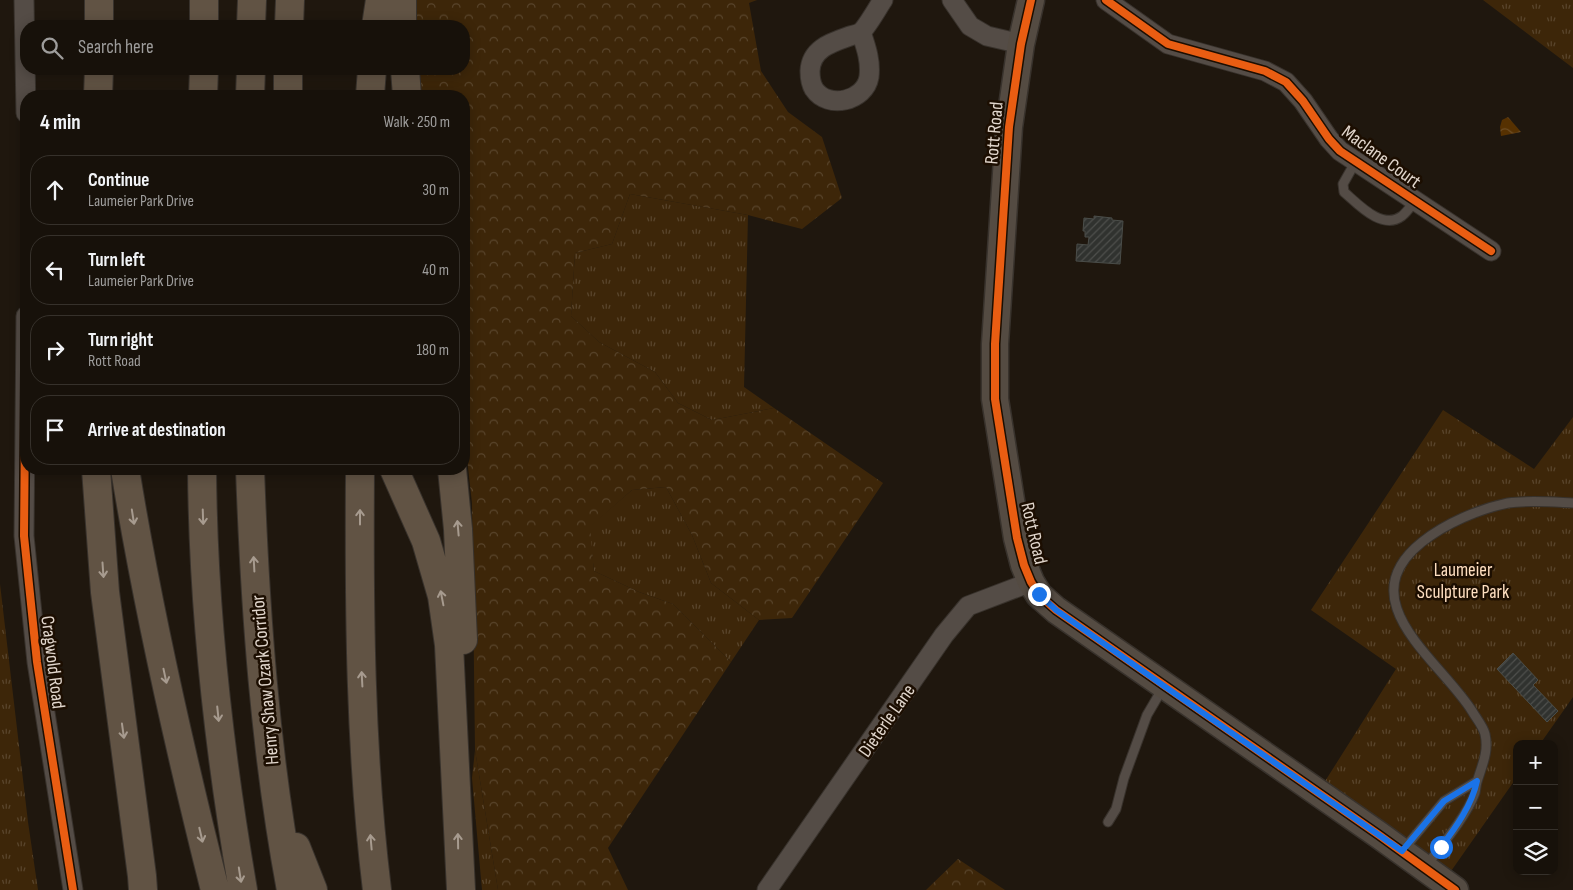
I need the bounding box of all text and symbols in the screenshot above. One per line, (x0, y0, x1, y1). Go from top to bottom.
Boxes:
search box (20, 20, 470, 75)
icon: search (38, 34, 66, 62)
text: Search here (78, 36, 154, 59)
street label: Rott Road (980, 101, 1009, 165)
text: 4 min (40, 110, 81, 135)
text: Walk · 250 m (384, 113, 450, 132)
street label: Maclane Court (1337, 121, 1425, 194)
text: Continue (88, 169, 149, 192)
icon: ahead (41, 176, 69, 204)
text: 30 m (422, 181, 449, 200)
text: Laumeier Park Drive (88, 192, 194, 211)
text: Turn left (88, 249, 145, 272)
icon: left (41, 256, 69, 284)
text: 40 m (422, 261, 449, 280)
text: Laumeier Park Drive (88, 272, 194, 291)
text: Turn right (88, 329, 153, 352)
icon: right (41, 336, 69, 364)
text: 180 m (416, 341, 449, 360)
text: Rott Road (88, 352, 141, 371)
icon: arrive (41, 416, 69, 444)
text: Arrive at destination (88, 419, 226, 442)
street label: Rott Road (1015, 500, 1052, 566)
one-way arrow (128, 509, 138, 525)
one-way arrow (199, 509, 208, 525)
one-way arrow (355, 509, 365, 526)
one-way arrow (453, 520, 463, 536)
one-way arrow (249, 556, 258, 572)
park label: Laumeier Sculpture Park (1417, 559, 1510, 604)
one-way arrow (98, 561, 108, 577)
route end (1028, 583, 1051, 606)
one-way arrow (437, 591, 446, 607)
street label: Henry Shaw Ozark Corridor (247, 593, 284, 766)
street label: Cragwold Road (35, 614, 70, 710)
one-way arrow (160, 668, 170, 684)
one-way arrow (357, 672, 366, 688)
street label: Dieterle Lane (854, 680, 921, 762)
one-way arrow (213, 706, 223, 722)
one-way arrow (118, 723, 128, 739)
map controls (1513, 740, 1558, 875)
button: + (1513, 740, 1558, 785)
button: − (1513, 785, 1558, 830)
one-way arrow (197, 826, 206, 842)
button: layers (1513, 830, 1558, 875)
one-way arrow (367, 834, 376, 850)
one-way arrow (454, 834, 463, 850)
route start (1430, 836, 1453, 859)
one-way arrow (236, 867, 246, 883)

